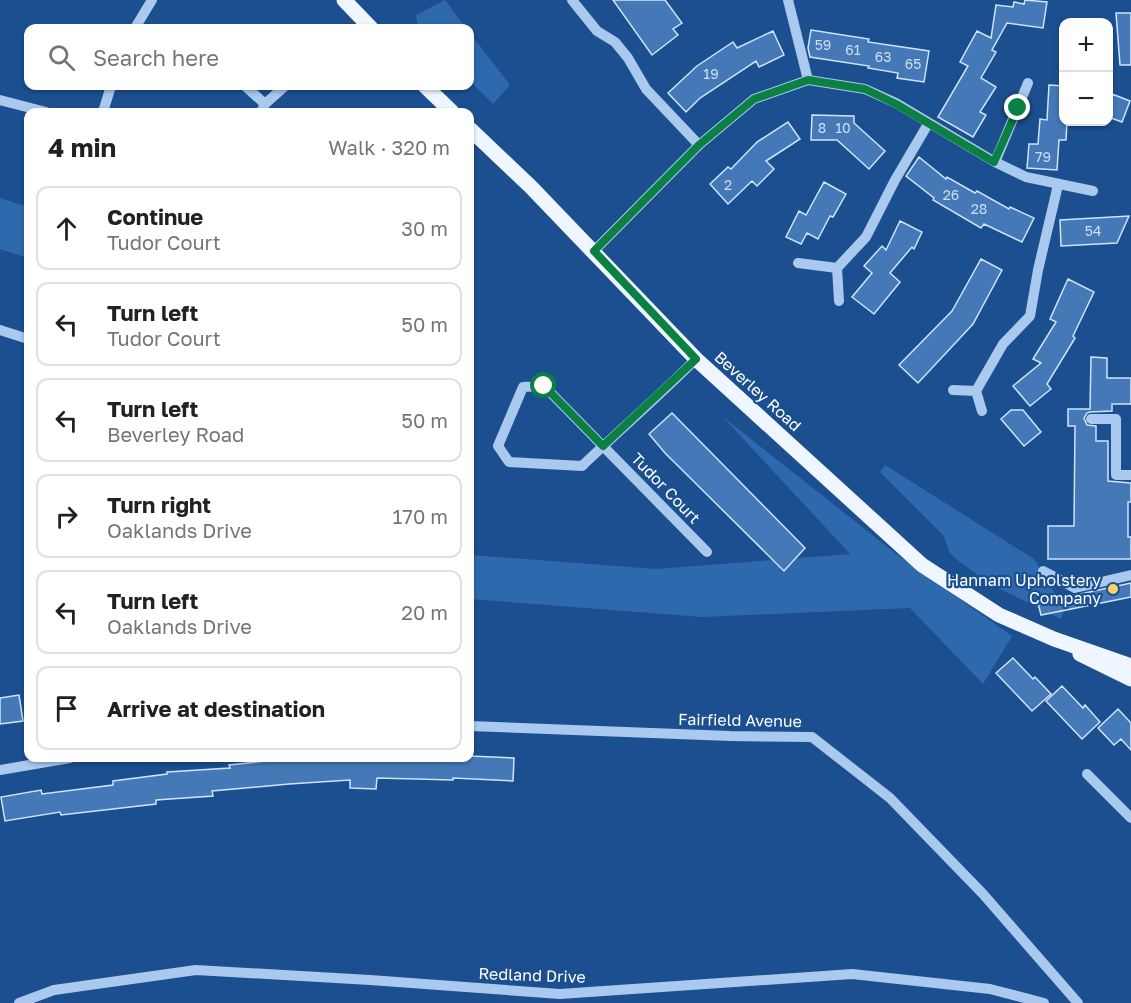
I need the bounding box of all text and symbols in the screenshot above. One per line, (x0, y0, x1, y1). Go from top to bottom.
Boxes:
map controls (1059, 18, 1113, 126)
button: + (1059, 18, 1113, 72)
search box (24, 24, 474, 90)
house number: 59 (815, 36, 831, 53)
icon: search (45, 41, 78, 74)
house number: 61 (845, 41, 861, 58)
text: Search here (93, 44, 219, 71)
house number: 63 (875, 48, 891, 65)
house number: 65 (905, 55, 921, 72)
house number: 19 (703, 65, 719, 82)
button: − (1059, 72, 1113, 126)
route end (1004, 94, 1030, 120)
house number: 8 (818, 119, 826, 136)
house number: 10 (835, 119, 851, 136)
text: 4 min (48, 132, 116, 163)
text: Walk · 320 m (328, 135, 450, 159)
house number: 79 (1035, 148, 1051, 165)
house number: 2 (724, 176, 732, 193)
house number: 26 (943, 186, 959, 203)
house number: 28 (971, 200, 987, 217)
text: Continue (107, 203, 203, 230)
icon: ahead (50, 212, 83, 245)
text: 30 m (401, 216, 448, 240)
house number: 54 (1085, 222, 1101, 239)
text: Tudor Court (107, 230, 221, 254)
text: Turn left (107, 299, 198, 326)
icon: left (50, 308, 83, 341)
text: 50 m (401, 312, 448, 336)
text: Tudor Court (107, 326, 221, 350)
street label: Beverley Road (710, 347, 806, 435)
route start (530, 372, 556, 398)
text: Turn left (107, 395, 198, 422)
icon: left (50, 404, 83, 437)
text: 50 m (401, 408, 448, 432)
text: Beverley Road (107, 422, 244, 446)
street label: Tudor Court (627, 448, 705, 528)
text: Turn right (107, 491, 211, 518)
icon: right (50, 500, 83, 533)
text: 170 m (393, 504, 448, 528)
text: Oaklands Drive (107, 518, 252, 542)
place label: Hannam Upholstery Company (947, 570, 1101, 608)
marker: Hannam Upholstery Company (1106, 582, 1120, 596)
text: Turn left (107, 587, 198, 614)
icon: left (50, 596, 83, 629)
text: 20 m (401, 600, 448, 624)
text: Oaklands Drive (107, 614, 252, 638)
icon: arrive (50, 692, 83, 725)
text: Arrive at destination (107, 695, 325, 722)
street label: Fairfield Avenue (678, 709, 802, 731)
street label: Redland Drive (478, 963, 586, 987)

